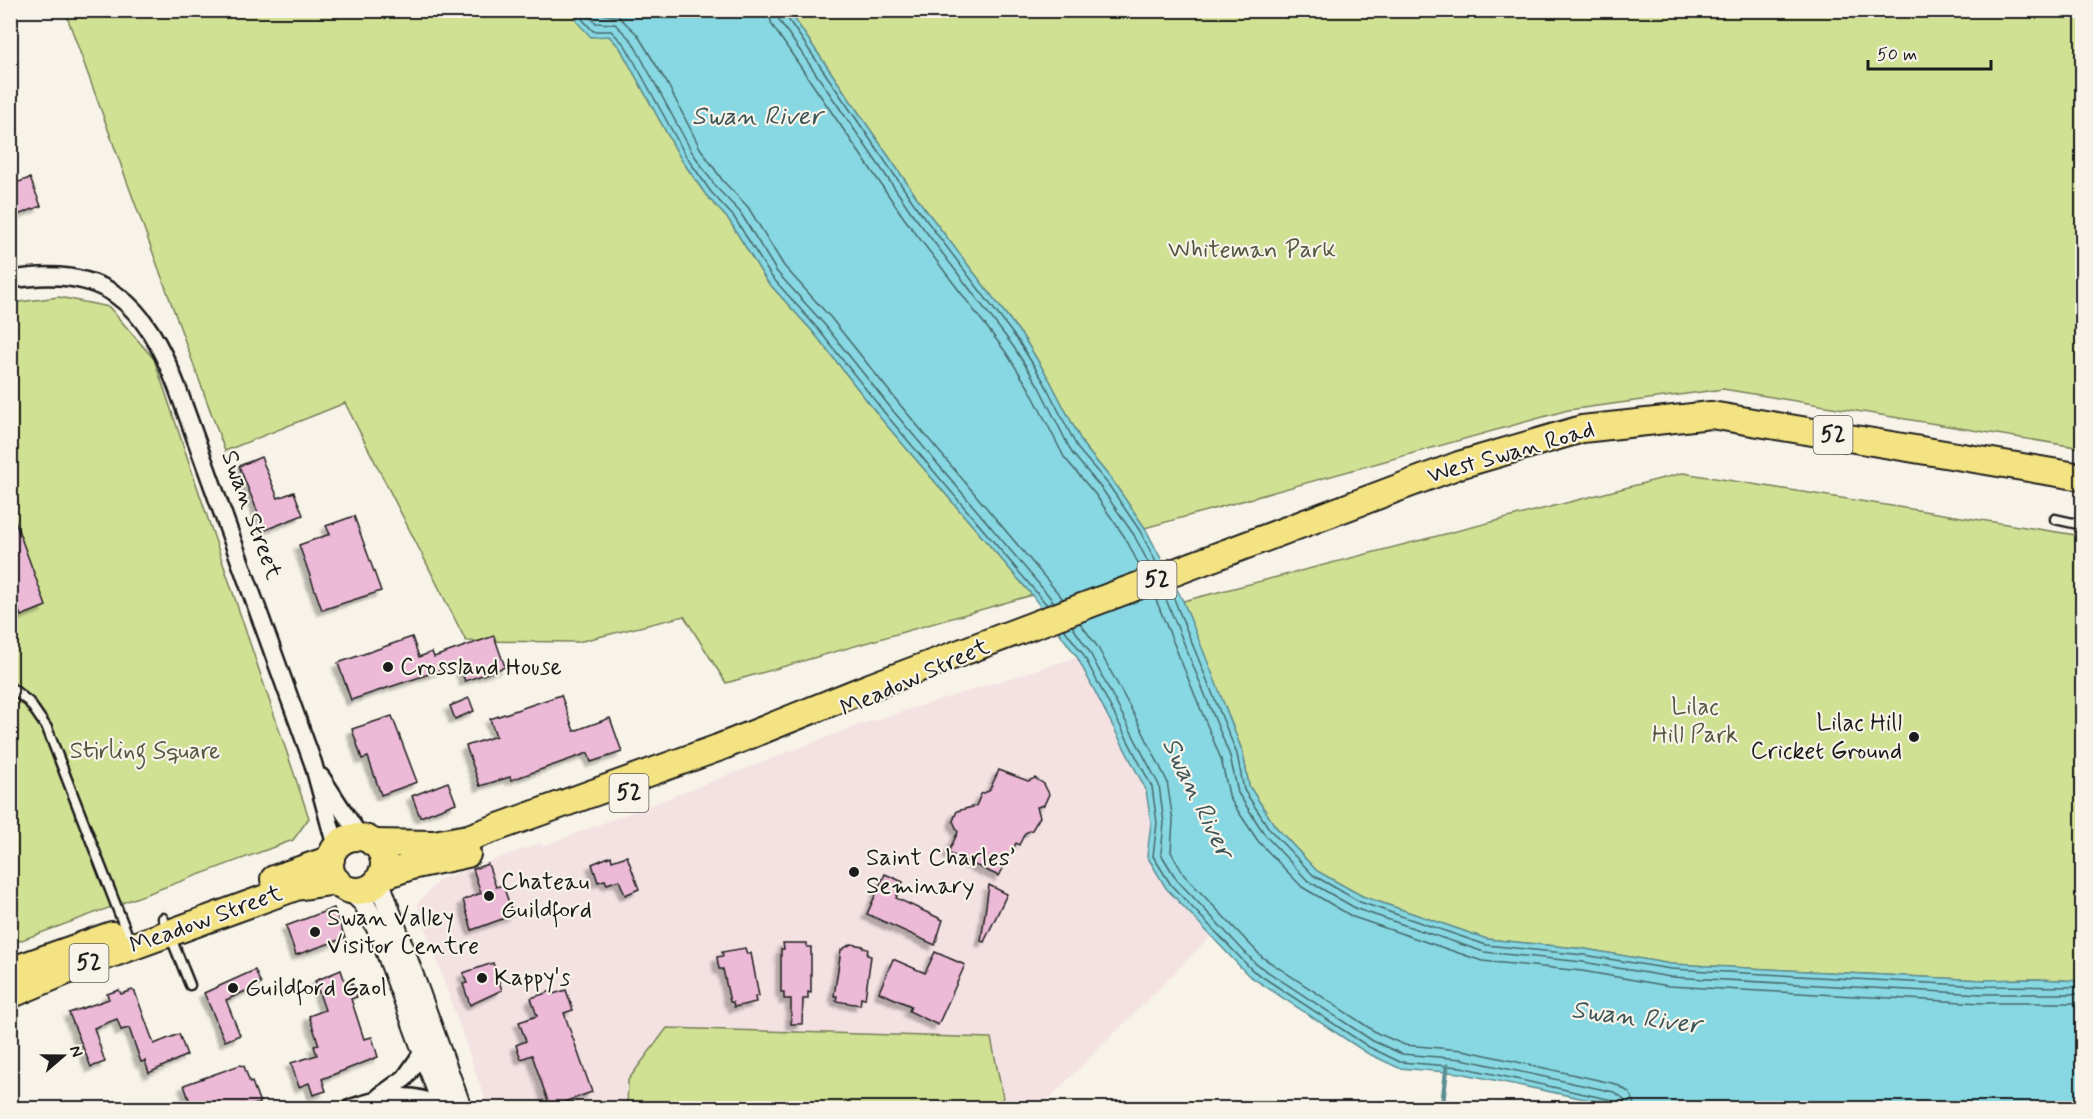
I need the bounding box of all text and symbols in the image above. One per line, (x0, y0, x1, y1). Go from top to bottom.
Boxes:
scale bar (1868, 33, 1991, 71)
text: 50 m (1877, 43, 1917, 67)
water label: Swan River (692, 100, 826, 134)
park label: Whiteman Park (1168, 235, 1336, 266)
street label: West Swan Road (1424, 414, 1598, 492)
road number: 52 (1814, 416, 1852, 454)
street label: Swan Street (213, 446, 289, 584)
road number: 52 (1138, 561, 1176, 599)
street label: Meadow Street (836, 631, 994, 725)
place label: Crossland House (400, 652, 562, 683)
marker: Crossland House (381, 660, 395, 674)
park label: Lilac Hill Park (1652, 692, 1738, 751)
place label: Lilac Hill Cricket Ground (1751, 708, 1902, 767)
marker: Lilac Hill Cricket Ground (1907, 730, 1921, 744)
water label: Swan River (1153, 732, 1243, 868)
park label: Stirling Square (70, 736, 220, 770)
road number: 52 (610, 774, 648, 812)
place label: Saint Charles’ Seminary (866, 843, 1015, 902)
marker: Saint Charles’ Seminary (847, 865, 861, 879)
place label: Chateau Guildford (501, 867, 592, 928)
street label: Meadow Street (125, 878, 287, 962)
marker: Chateau Guildford (482, 889, 496, 903)
place label: Swan Valley Visitor Centre (327, 903, 479, 962)
marker: Swan Valley Visitor Centre (308, 925, 322, 939)
road number: 52 (70, 944, 109, 982)
place label: Kappy's (494, 963, 571, 994)
marker: Kappy's (475, 971, 489, 985)
place label: Guildford Gaol (245, 973, 387, 1006)
marker: Guildford Gaol (226, 981, 240, 995)
water label: Swan River (1569, 993, 1707, 1043)
north arrow (33, 1026, 93, 1086)
text: N (64, 1043, 87, 1060)

